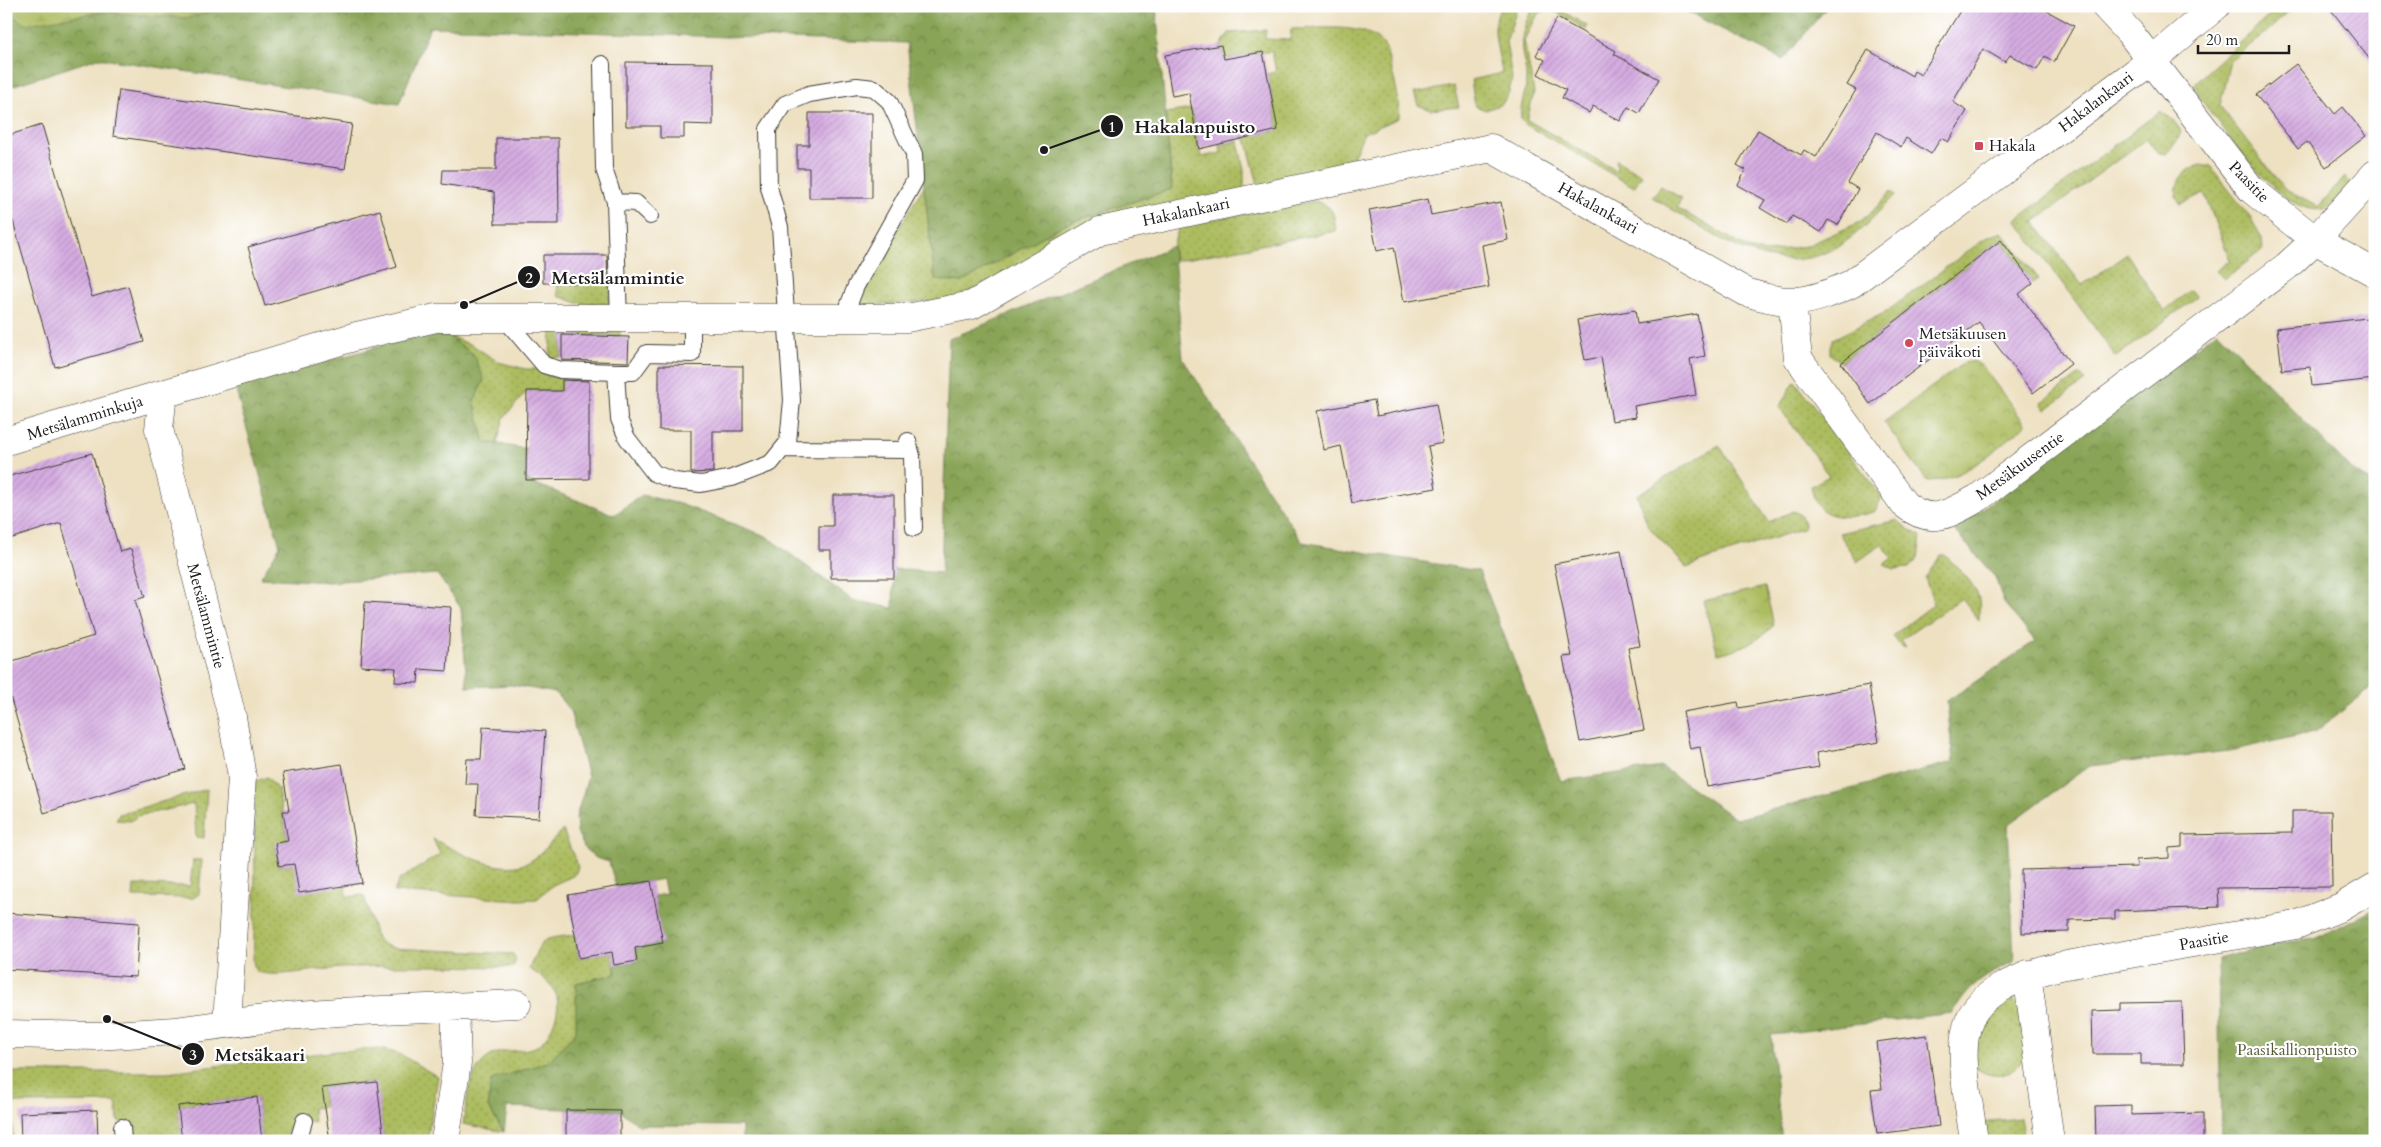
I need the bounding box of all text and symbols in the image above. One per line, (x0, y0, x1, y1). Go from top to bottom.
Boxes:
scale bar (2198, 22, 2290, 54)
text: 20 m (2206, 30, 2238, 50)
street label: Hakalankaari (2054, 66, 2138, 137)
callout: Hakalanpuisto (1099, 110, 1265, 143)
text: Hakalanpuisto (1135, 115, 1255, 140)
text: 1 (1108, 117, 1116, 137)
place label: Hakala (1989, 135, 2036, 157)
marker: Hakala (1973, 140, 1985, 152)
street label: Paasitie (2224, 156, 2274, 208)
street label: Hakalankaari (1554, 177, 1642, 239)
street label: Hakalankaari (1140, 192, 1232, 232)
callout: Metsälammintie (516, 261, 694, 294)
text: Metsälammintie (551, 266, 685, 291)
text: 2 (525, 268, 533, 288)
place label: Metsäkuusen päiväkoti (1919, 323, 2007, 363)
marker: Metsäkuusen päiväkoti (1903, 337, 1915, 349)
street label: Metsälamminkuja (24, 390, 146, 446)
street label: Metsäkuusentie (1971, 426, 2069, 506)
street label: Metsälammintie (181, 561, 231, 671)
street label: Paasitie (2177, 926, 2231, 956)
callout: Metsäkaari (180, 1038, 315, 1071)
park label: Paasikallionpuisto (2237, 1039, 2357, 1061)
text: Metsäkaari (215, 1043, 305, 1068)
text: 3 (189, 1045, 197, 1065)

